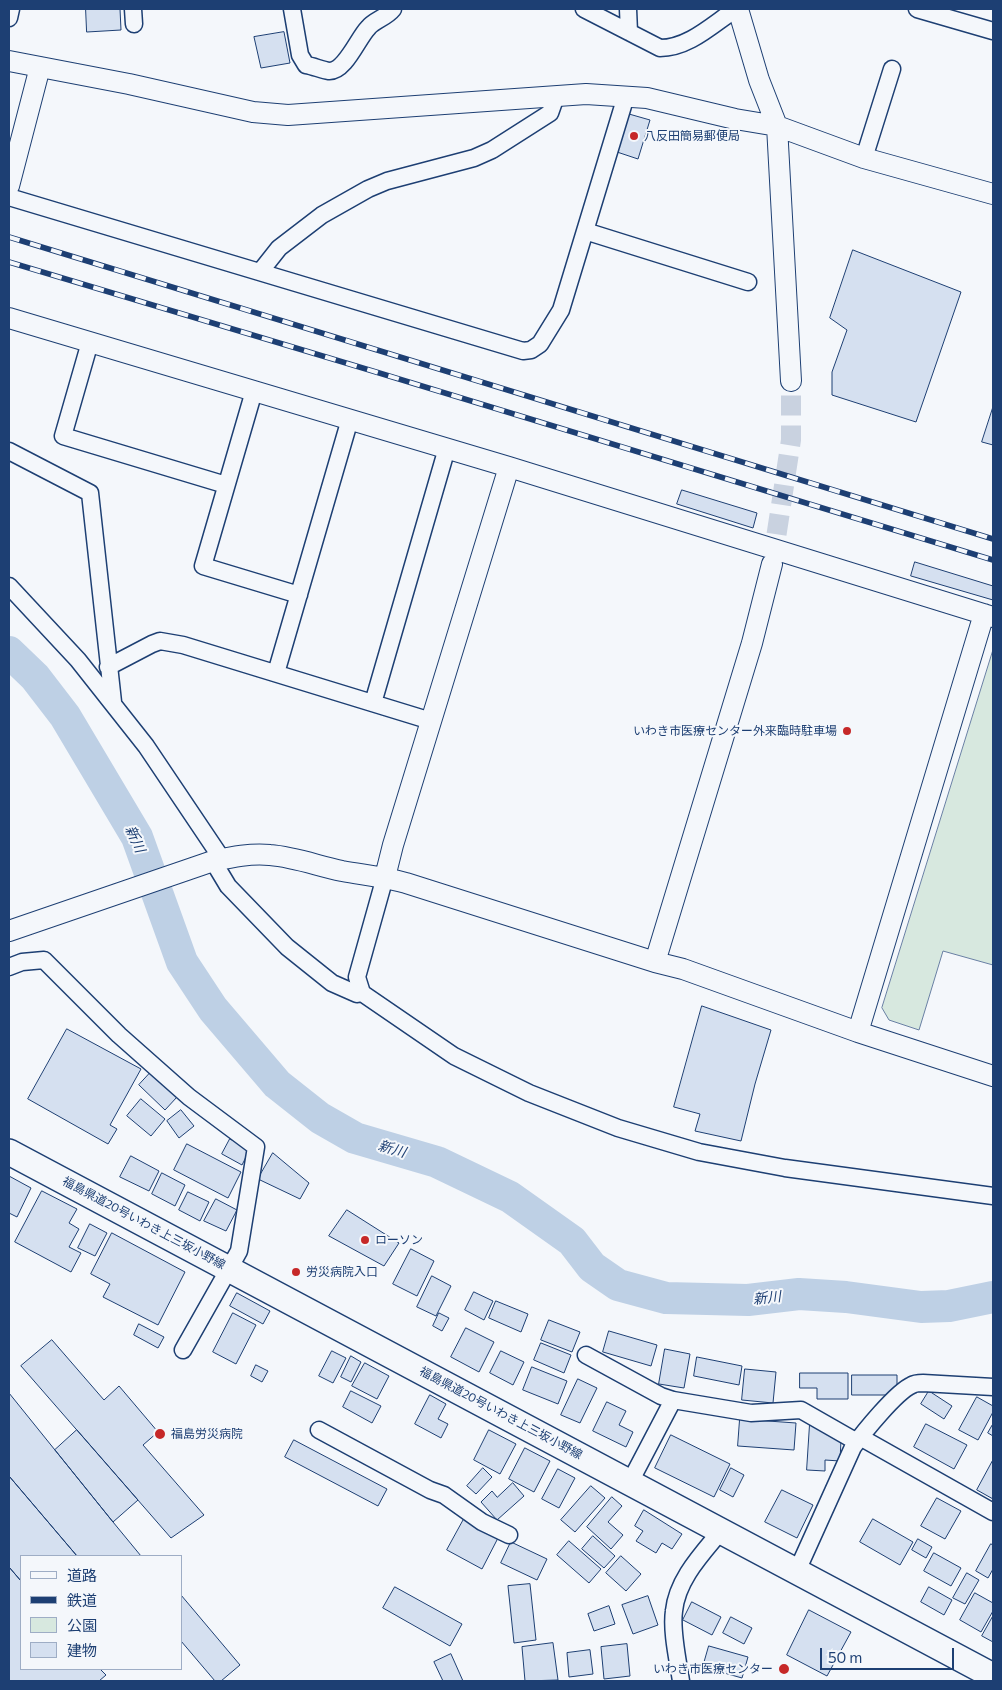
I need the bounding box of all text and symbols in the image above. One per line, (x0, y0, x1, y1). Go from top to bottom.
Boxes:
place label: 八反田簡易郵便局 (644, 129, 740, 143)
marker: 八反田簡易郵便局 (628, 130, 640, 142)
place label: いわき市医療センター外来臨時駐車場 (633, 724, 837, 738)
marker: いわき市医療センター外来臨時駐車場 (841, 725, 853, 737)
water label: 新川 (121, 823, 149, 855)
water label: 新川 (376, 1137, 408, 1161)
street label: 福島県道20号いわき上三坂小野線 (60, 1174, 228, 1272)
place label: ローソン (375, 1233, 423, 1247)
marker: ローソン (359, 1234, 371, 1246)
place label: 労災病院入口 (306, 1265, 378, 1279)
marker: 労災病院入口 (290, 1266, 302, 1278)
water label: 新川 (752, 1288, 782, 1308)
street label: 福島県道20号いわき上三坂小野線 (417, 1364, 585, 1462)
marker: 福島労災病院 (153, 1427, 167, 1441)
place label: 福島労災病院 (171, 1427, 243, 1441)
legend (20, 1555, 182, 1670)
text: 道路 (67, 1566, 97, 1584)
text: 鉄道 (67, 1591, 97, 1609)
text: 公園 (67, 1616, 97, 1634)
scale bar (822, 1638, 956, 1670)
text: 建物 (67, 1641, 97, 1659)
text: 50 m (828, 1648, 862, 1666)
place label: いわき市医療センター (653, 1662, 773, 1676)
marker: いわき市医療センター (777, 1662, 791, 1676)

